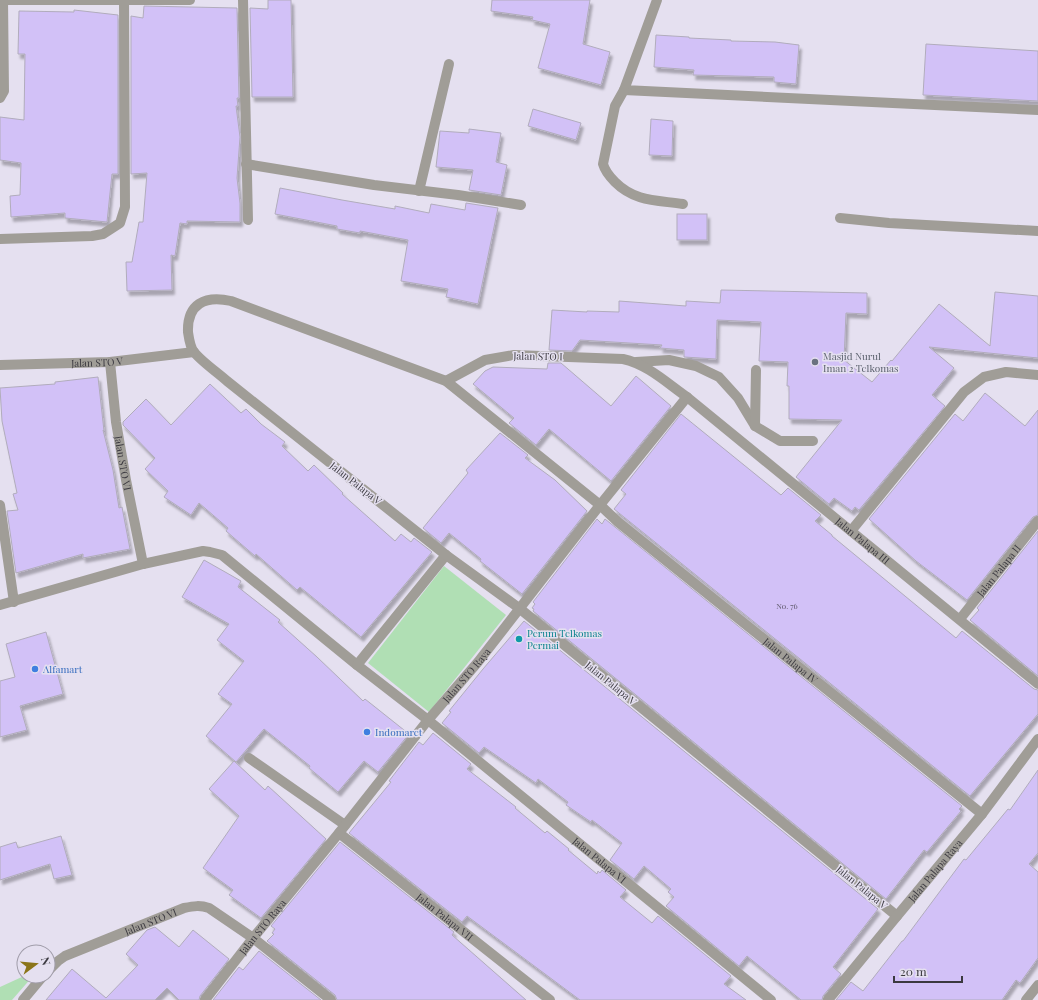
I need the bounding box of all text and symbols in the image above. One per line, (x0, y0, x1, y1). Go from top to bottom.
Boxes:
street label: Jalan STO I (512, 349, 563, 363)
place label: Masjid Nurul Iman 2 Telkomas (823, 349, 898, 375)
street label: Jalan STO V (70, 353, 124, 370)
marker: Masjid Nurul Iman 2 Telkomas (810, 357, 820, 367)
street label: Jalan STO VI (111, 434, 135, 492)
street label: Jalan Palapa V (326, 458, 385, 508)
street label: Jalan Palapa III (832, 514, 893, 567)
street label: Jalan Palapa II (973, 541, 1024, 600)
house number: No. 76 (776, 600, 798, 611)
place label: Perum Telkomas Permai (527, 626, 602, 652)
marker: Perum Telkomas Permai (514, 634, 524, 644)
street label: Jalan Palapa IV (760, 634, 821, 687)
street label: Jalan STO Raya (439, 645, 493, 706)
street label: Jalan Palapa V (582, 657, 640, 708)
place label: Alfamart (42, 662, 83, 676)
marker: Alfamart (30, 664, 40, 674)
place label: Indomaret (375, 725, 423, 739)
marker: Indomaret (362, 727, 372, 737)
street label: Jalan Palapa VI (569, 833, 629, 886)
street label: Jalan Palapa Raya (904, 836, 965, 905)
street label: Jalan Palapa V (833, 861, 891, 912)
street label: Jalan Palapa VII (413, 889, 476, 944)
street label: Jalan STO Raya (235, 896, 289, 958)
street label: Jalan STO VI (121, 905, 179, 939)
north arrow (16, 944, 56, 984)
text: N (38, 955, 54, 967)
scale bar (894, 958, 962, 984)
text: 20 m (900, 963, 927, 979)

